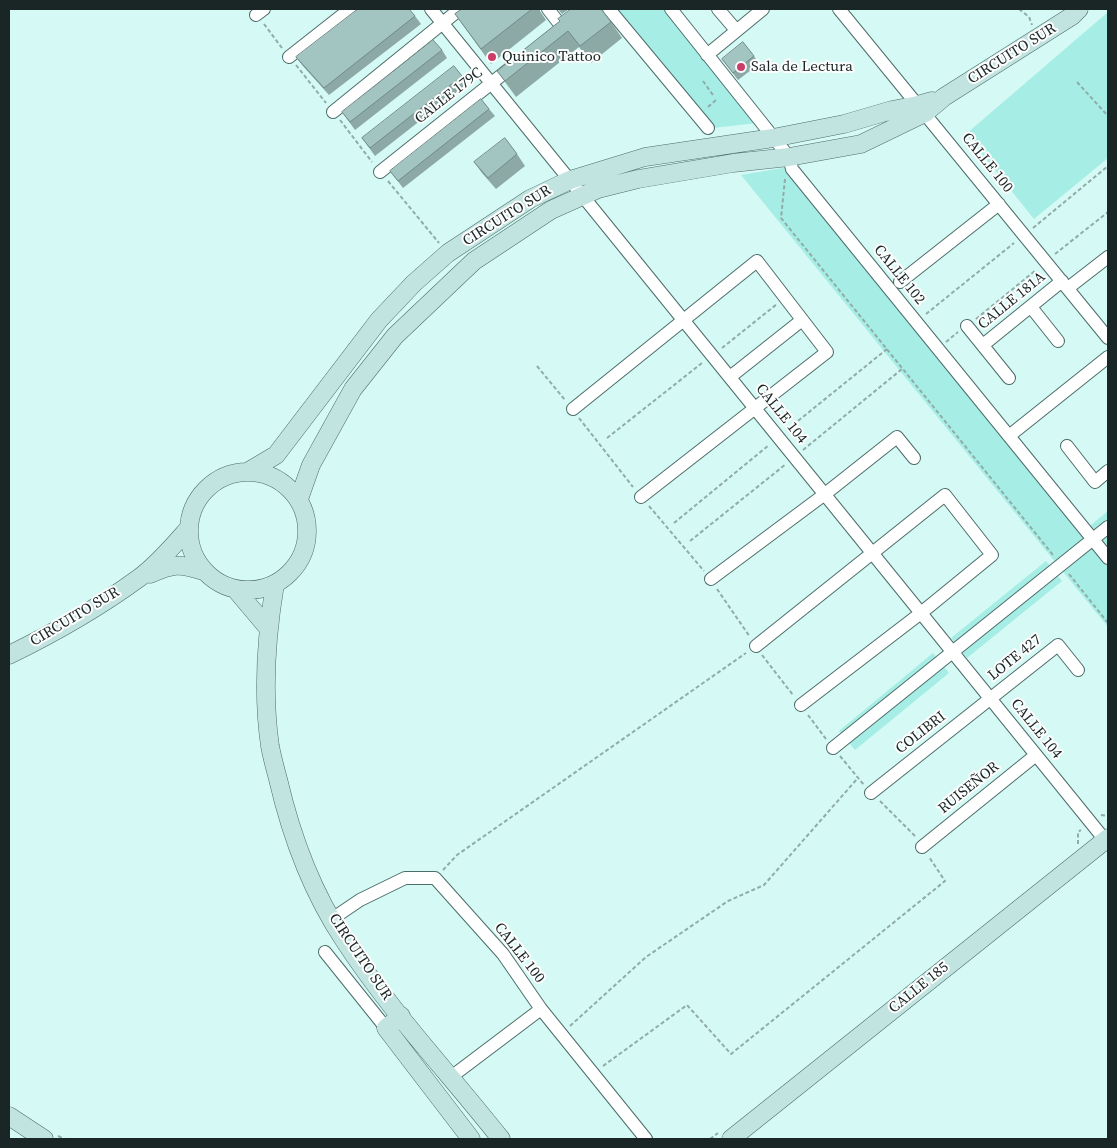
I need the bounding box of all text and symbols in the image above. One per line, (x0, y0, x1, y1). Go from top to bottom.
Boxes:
street label: CIRCUITO SUR (965, 20, 1059, 88)
place label: Quinico Tattoo (502, 48, 601, 66)
marker: Quinico Tattoo (486, 51, 498, 63)
place label: Sala de Lectura (751, 58, 853, 76)
marker: Sala de Lectura (735, 61, 747, 73)
street label: CALLE 179C (412, 64, 486, 128)
street label: CALLE 100 (957, 130, 1017, 196)
street label: CIRCUITO SUR (460, 182, 554, 250)
street label: CALLE 102 (869, 242, 929, 308)
street label: CALLE 181A (975, 268, 1049, 334)
street label: CALLE 104 (751, 381, 811, 447)
street label: CIRCUITO SUR (27, 583, 123, 651)
street label: LOTE 427 (985, 631, 1045, 685)
street label: CALLE 104 (1006, 696, 1066, 762)
street label: COLIBRI (892, 708, 950, 758)
street label: RUISEÑOR (935, 758, 1003, 818)
street label: CIRCUITO SUR (324, 910, 396, 1004)
street label: CALLE 100 (490, 919, 548, 987)
street label: CALLE 185 (886, 958, 952, 1018)

